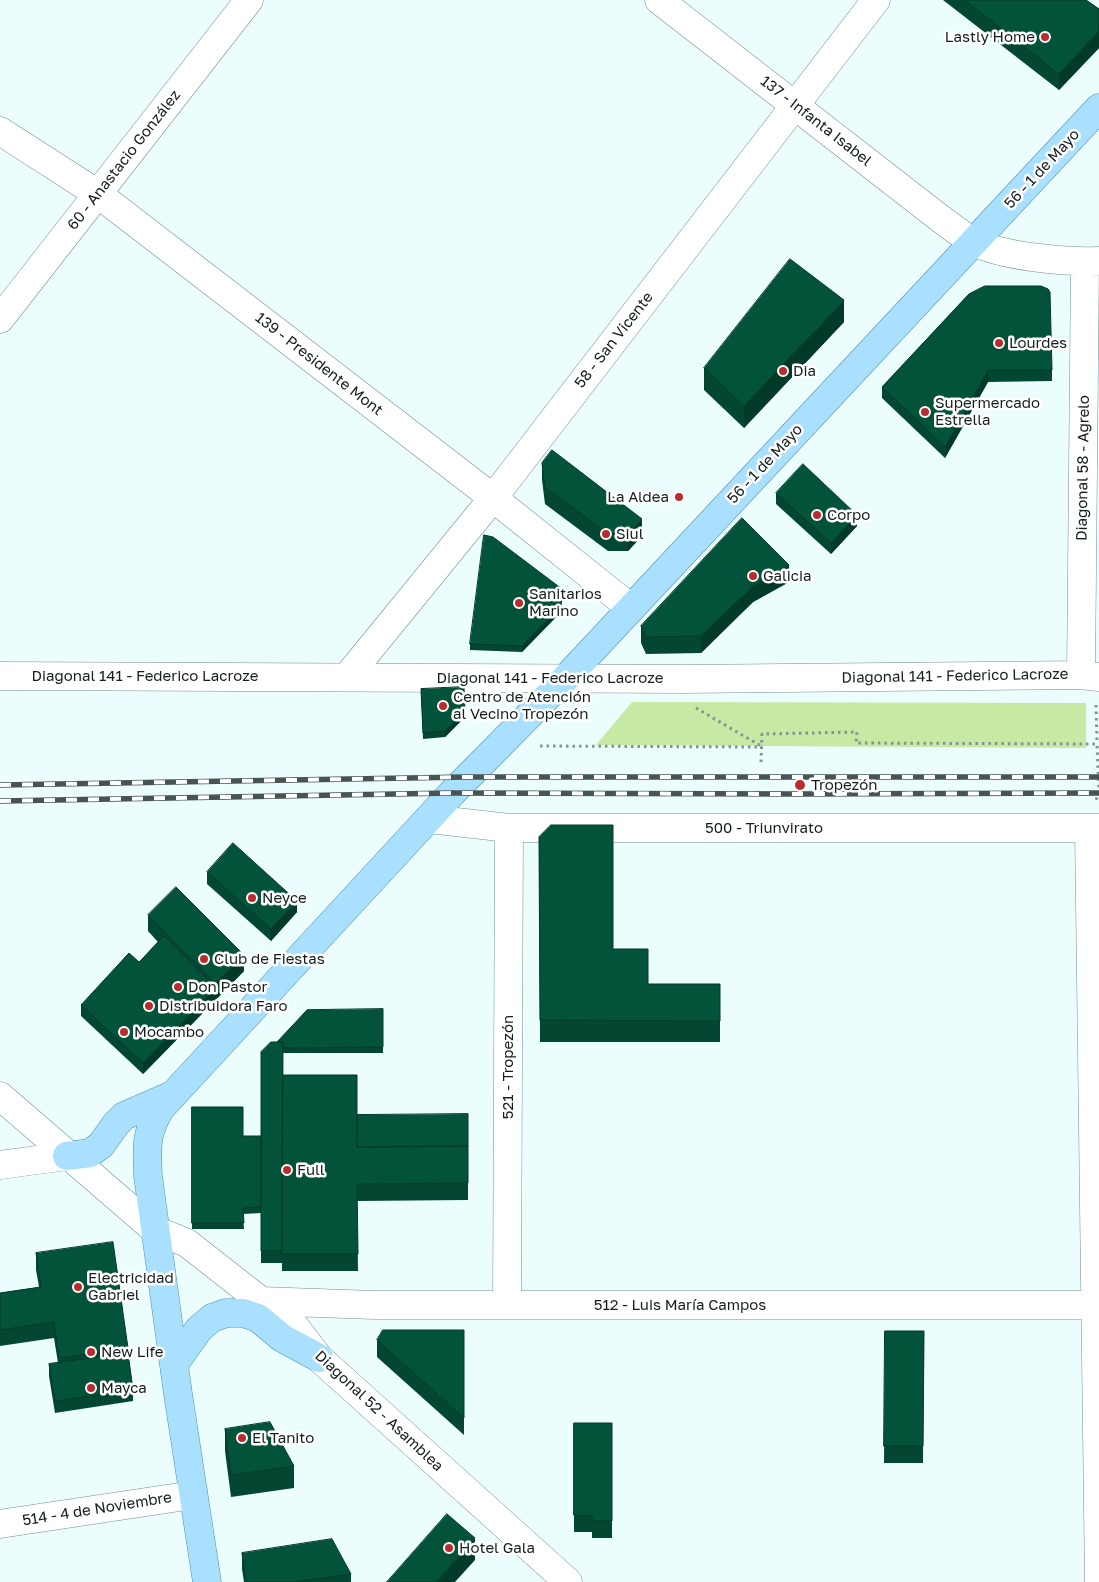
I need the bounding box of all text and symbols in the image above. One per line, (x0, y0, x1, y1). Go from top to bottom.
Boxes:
place label: Lastly Home (945, 28, 1035, 46)
marker: Lastly Home (1039, 31, 1051, 43)
street label: 137 - Infanta Isabel (757, 72, 875, 170)
street label: 60 - Anastacio González (64, 86, 184, 234)
street label: 56 - 1 de Mayo (1001, 126, 1083, 212)
street label: 58 - San Vicente (571, 288, 657, 392)
street label: 139 - Presidente Mont (252, 309, 386, 419)
place label: Lourdes (1009, 334, 1067, 352)
marker: Lourdes (993, 337, 1005, 349)
place label: Dia (793, 362, 816, 380)
marker: Dia (777, 365, 789, 377)
place label: Supermercado Estrella (935, 394, 1040, 429)
street label: Diagonal 58 - Agrelo (1073, 395, 1093, 541)
marker: Supermercado Estrella (919, 406, 931, 418)
street label: 56 - 1 de Mayo (724, 421, 806, 507)
place label: La Aldea (607, 488, 669, 506)
marker: La Aldea (673, 491, 685, 503)
place label: Corpo (827, 506, 870, 524)
marker: Corpo (811, 509, 823, 521)
place label: Siul (616, 525, 643, 543)
marker: Siul (600, 528, 612, 540)
place label: Galicia (763, 567, 812, 585)
marker: Galicia (747, 570, 759, 582)
place label: Sanitarios Marino (529, 585, 602, 620)
marker: Sanitarios Marino (513, 597, 525, 609)
street label: Diagonal 141 - Federico Lacroze (841, 665, 1069, 687)
street label: Diagonal 141 - Federico Lacroze (32, 667, 258, 685)
street label: Diagonal 141 - Federico Lacroze (437, 669, 663, 687)
place label: Centro de Atención al Vecino Tropezón (453, 688, 591, 723)
marker: Centro de Atención al Vecino Tropezón (437, 700, 449, 712)
place label: Tropezón (811, 776, 877, 794)
marker: Tropezón (793, 778, 807, 792)
street label: 500 - Triunvirato (705, 819, 823, 837)
place label: Neyce (262, 889, 307, 907)
marker: Neyce (246, 892, 258, 904)
place label: Club de Fiestas (214, 950, 325, 968)
marker: Club de Fiestas (198, 953, 210, 965)
place label: Don Pastor (188, 978, 267, 996)
marker: Don Pastor (172, 981, 184, 993)
place label: Distribuidora Faro (159, 997, 288, 1015)
marker: Distribuidora Faro (143, 1000, 155, 1012)
street label: 521 - Tropezón (499, 1015, 517, 1119)
place label: Mocambo (134, 1023, 204, 1041)
marker: Mocambo (118, 1026, 130, 1038)
place label: Full (297, 1161, 325, 1179)
marker: Full (281, 1164, 293, 1176)
place label: Electricidad Gabriel (88, 1269, 174, 1304)
marker: Electricidad Gabriel (72, 1281, 84, 1293)
street label: 512 - Luis María Campos (594, 1296, 766, 1314)
place label: New Life (101, 1343, 163, 1361)
marker: New Life (85, 1346, 97, 1358)
street label: Diagonal 52 - Asamblea (311, 1347, 447, 1475)
place label: Mayca (101, 1379, 147, 1397)
marker: Mayca (85, 1382, 97, 1394)
place label: El Tanito (252, 1429, 314, 1447)
marker: El Tanito (236, 1432, 248, 1444)
street label: 514 - 4 de Noviembre (21, 1488, 173, 1530)
place label: Hotel Gala (459, 1539, 535, 1557)
marker: Hotel Gala (443, 1542, 455, 1554)

